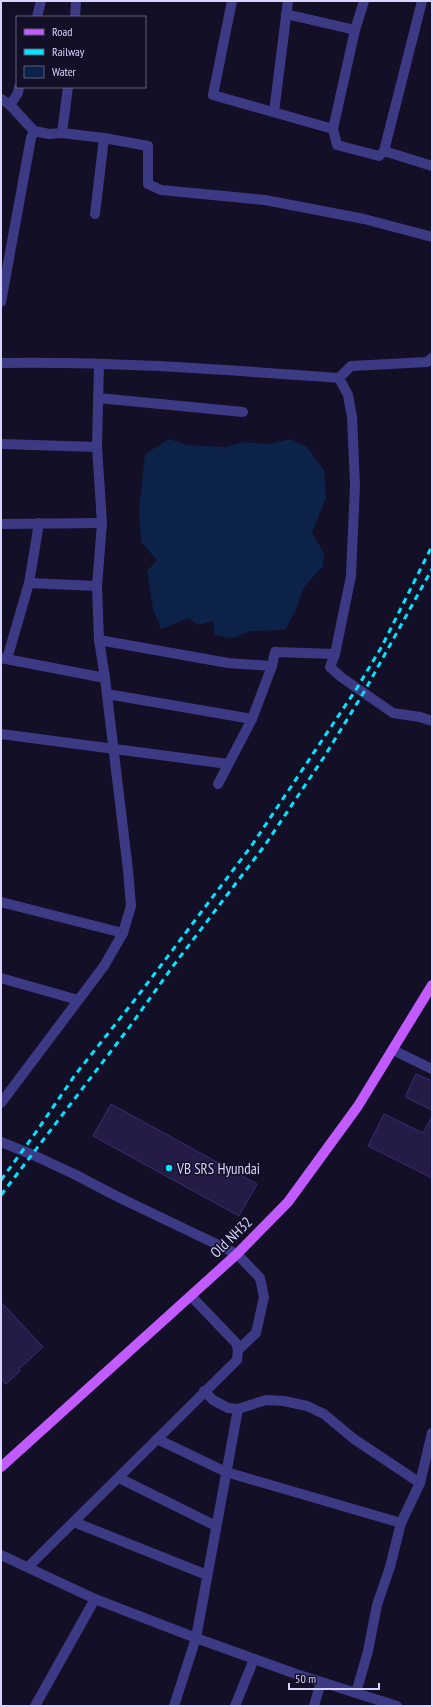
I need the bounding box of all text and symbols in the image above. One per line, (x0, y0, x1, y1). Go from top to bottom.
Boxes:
legend (16, 16, 146, 88)
text: Road (52, 24, 72, 39)
text: Railway (52, 44, 85, 59)
text: Water (52, 64, 77, 79)
place label: VB SRS Hyundai (176, 1159, 260, 1178)
marker: VB SRS Hyundai (164, 1163, 174, 1173)
street label: Old NH32 (206, 1212, 256, 1262)
scale bar (289, 1665, 379, 1691)
text: 50 m (295, 1671, 316, 1686)

